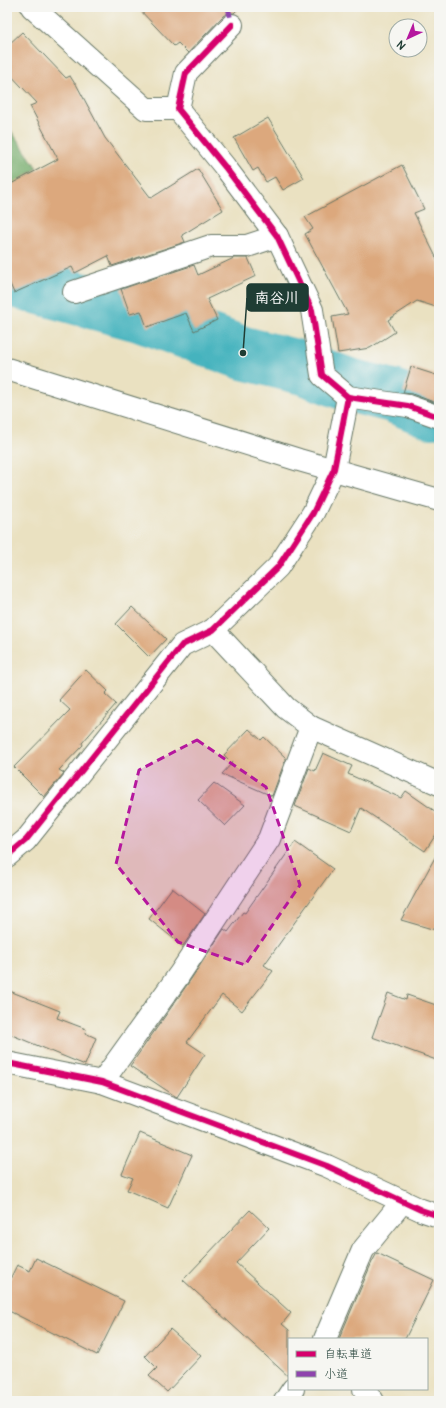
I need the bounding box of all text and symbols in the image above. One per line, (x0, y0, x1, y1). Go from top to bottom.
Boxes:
north arrow (388, 18, 428, 58)
text: N (394, 37, 409, 52)
callout: 南谷川 (247, 284, 308, 311)
text: 南谷川 (254, 289, 300, 308)
legend (288, 1338, 428, 1390)
text: 自転車道 (324, 1347, 372, 1362)
text: 小道 (324, 1367, 348, 1382)

